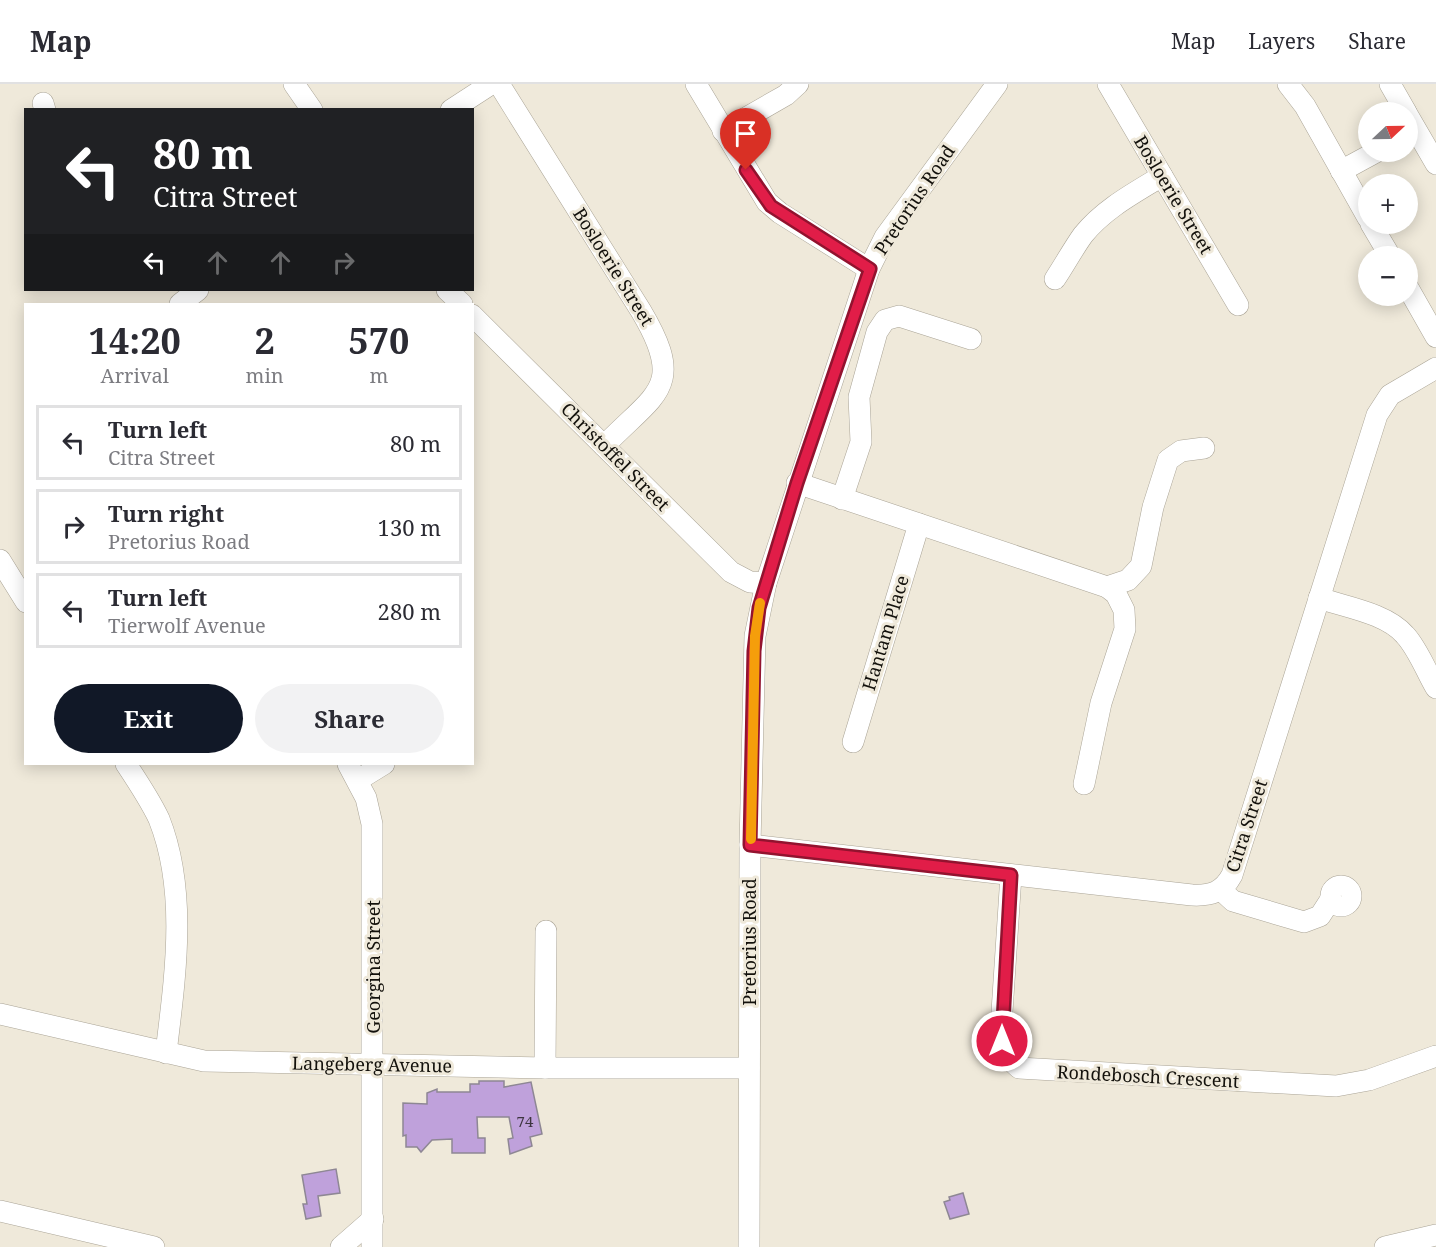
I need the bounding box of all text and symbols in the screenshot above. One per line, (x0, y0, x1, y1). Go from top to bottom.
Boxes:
text: Map (30, 22, 92, 60)
text: Map (1171, 27, 1215, 55)
text: Layers (1248, 27, 1315, 55)
text: Share (1348, 27, 1406, 55)
north arrow (1358, 102, 1418, 162)
map controls (1358, 102, 1418, 306)
pin (720, 108, 771, 170)
icon: arrive (729, 117, 762, 150)
text: 80 m (153, 124, 253, 181)
street label: Bosloerie Street (1129, 131, 1219, 258)
icon: left (54, 132, 132, 210)
street label: Pretorius Road (869, 140, 960, 259)
button: + (1358, 174, 1418, 234)
text: Citra Street (153, 178, 297, 215)
street label: Bosloerie Street (568, 203, 660, 330)
icon: left (138, 246, 171, 279)
icon: ahead (201, 246, 234, 279)
icon: ahead (264, 246, 297, 279)
icon: right (327, 246, 360, 279)
button: − (1358, 246, 1418, 306)
text: 14:20 (89, 316, 181, 365)
text: 2 (254, 316, 275, 365)
text: 570 (348, 316, 409, 365)
text: Arrival (101, 362, 169, 389)
text: min (246, 362, 284, 389)
text: m (369, 362, 388, 389)
street label: Christoffel Street (556, 397, 675, 516)
text: Turn left (108, 414, 207, 444)
icon: left (57, 426, 90, 459)
text: 80 m (390, 428, 441, 458)
text: Citra Street (108, 444, 215, 471)
text: Turn right (108, 498, 224, 528)
icon: right (57, 510, 90, 543)
text: 130 m (378, 512, 441, 542)
text: Pretorius Road (108, 528, 250, 555)
street label: Hantam Place (856, 572, 914, 693)
text: Turn left (108, 582, 207, 612)
icon: left (57, 594, 90, 627)
text: 280 m (378, 596, 441, 626)
text: Tierwolf Avenue (108, 612, 266, 639)
button: Exit (54, 684, 243, 753)
button: Share (255, 684, 444, 753)
street label: Citra Street (1220, 776, 1272, 875)
street label: Pretorius Road (737, 878, 761, 1006)
street label: Georgina Street (361, 900, 385, 1034)
position arrow (970, 1009, 1034, 1073)
street label: Langeberg Avenue (292, 1051, 452, 1077)
street label: Rondebosch Crescent (1056, 1059, 1240, 1093)
house number: 74 (517, 1111, 534, 1131)

